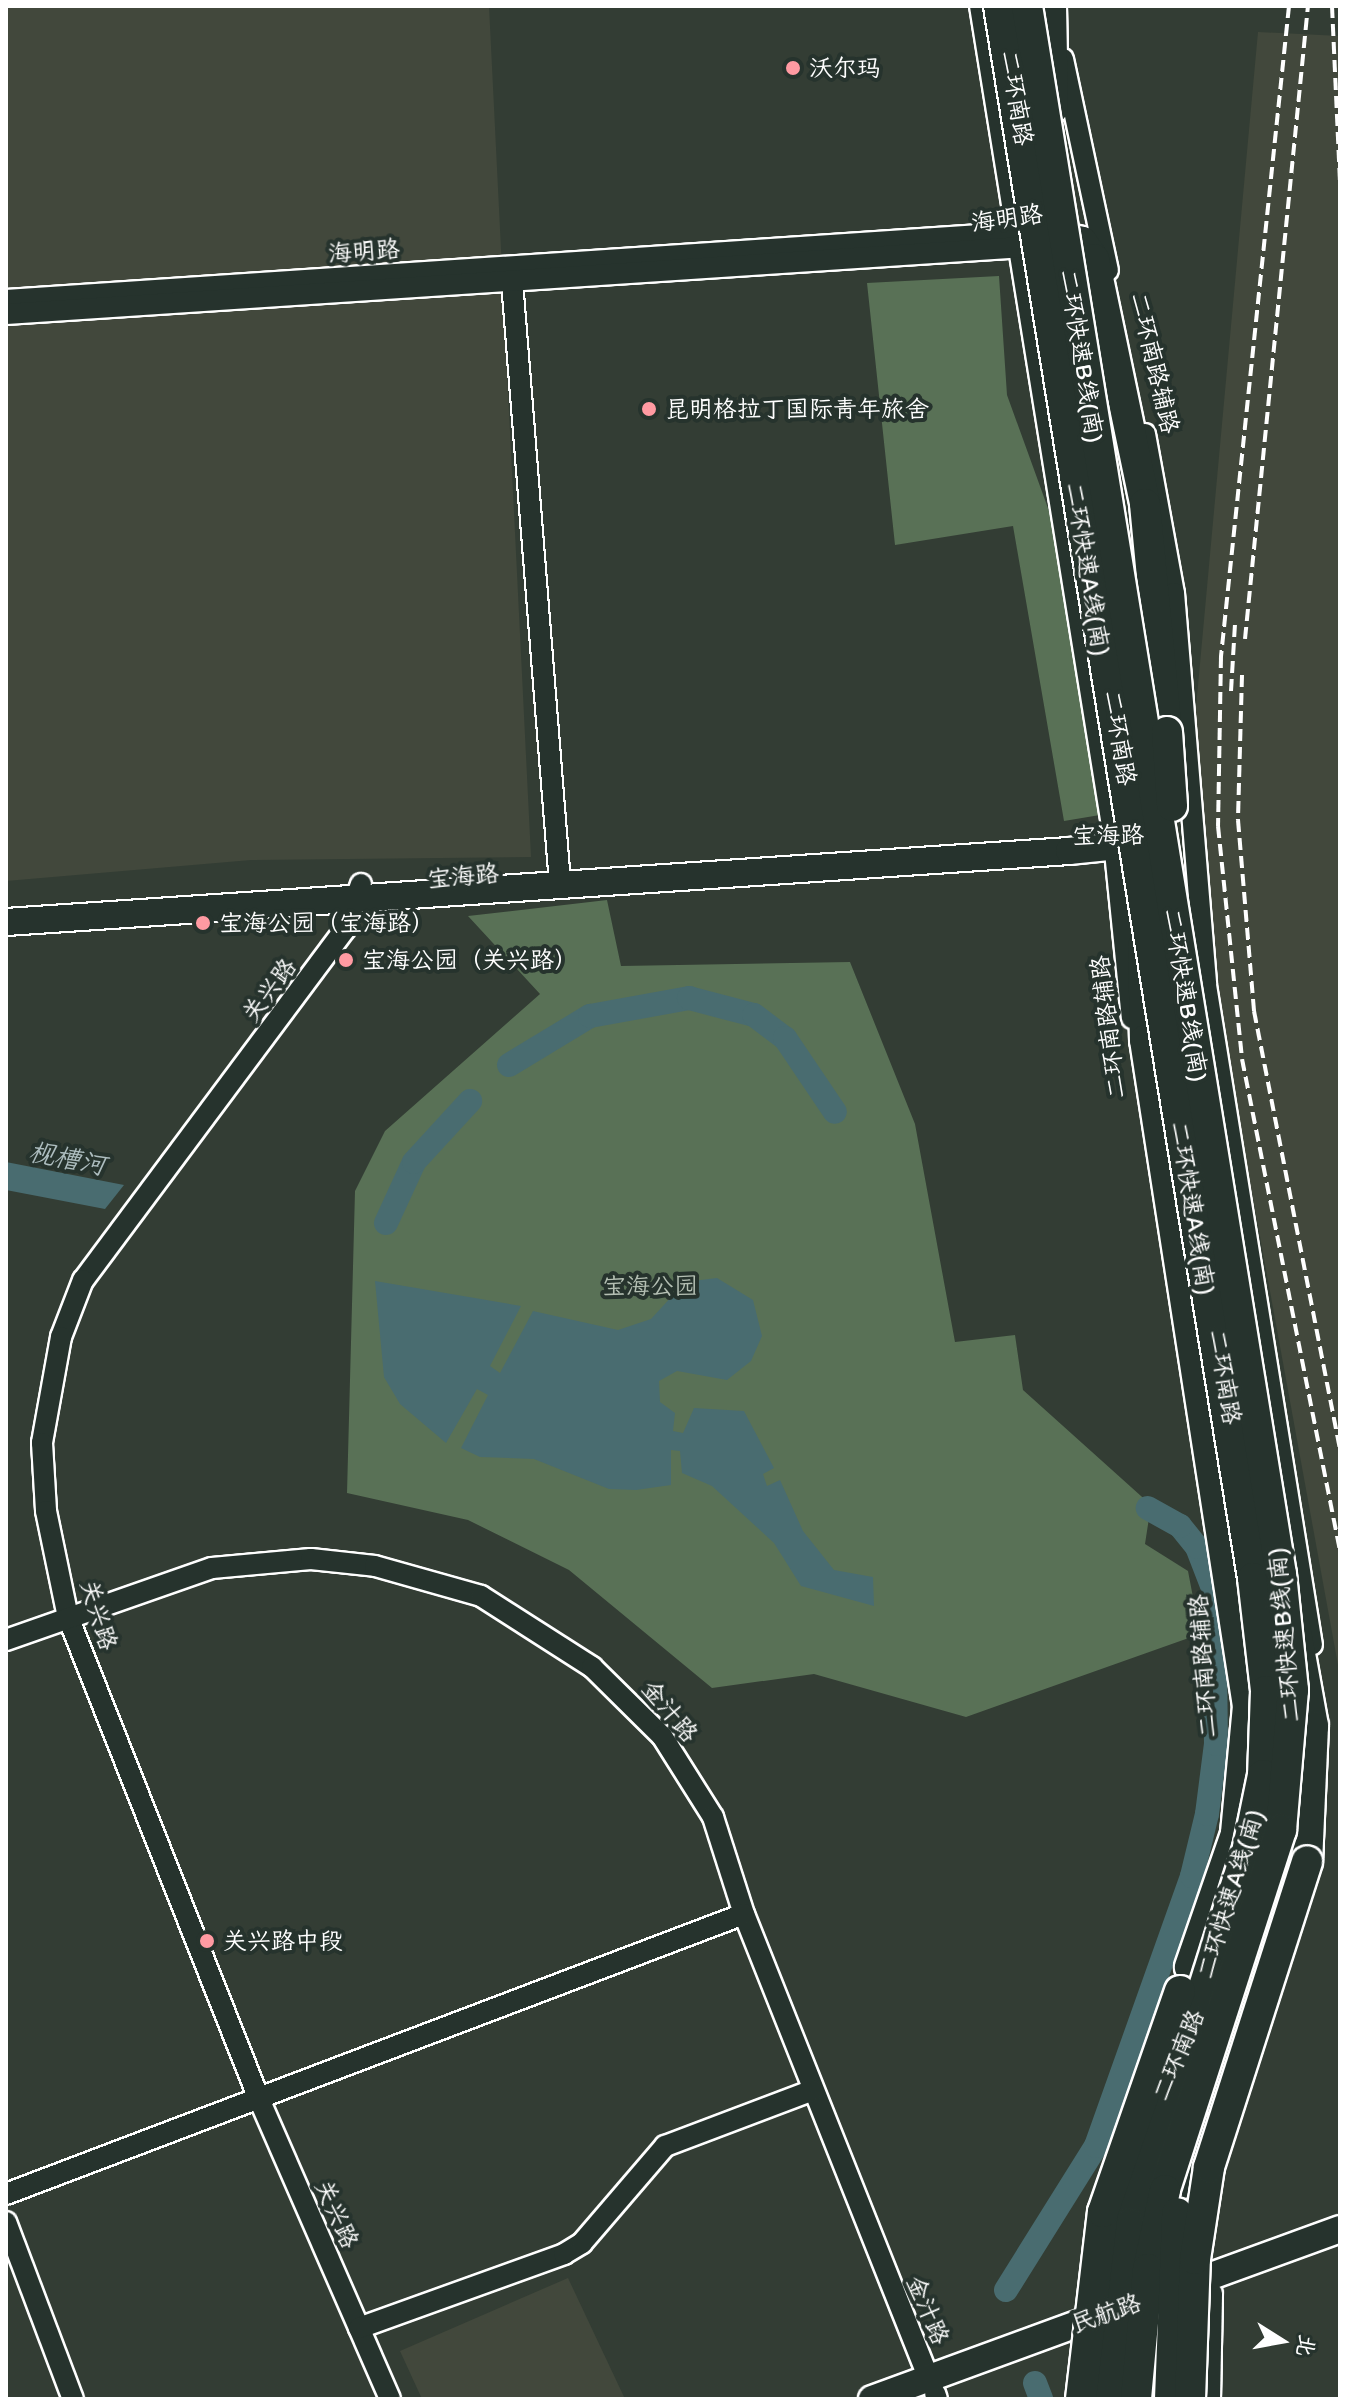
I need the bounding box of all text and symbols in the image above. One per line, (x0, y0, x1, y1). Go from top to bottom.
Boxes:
street label: 二环南路 (995, 48, 1039, 148)
place label: 沃尔玛 (809, 54, 881, 82)
marker: 沃尔玛 (784, 59, 802, 77)
street label: 海明路 (969, 199, 1045, 237)
street label: 海明路 (327, 234, 401, 268)
street label: 二环快速B线(南) (1054, 267, 1110, 445)
street label: 二环南路辅路 (1125, 290, 1185, 436)
place label: 昆明格拉丁国际青年旅舍 (665, 395, 929, 423)
marker: 昆明格拉丁国际青年旅舍 (640, 400, 658, 418)
street label: 二环快速A线(南) (1060, 480, 1116, 658)
street label: 二环南路 (1098, 688, 1142, 788)
street label: 宝海路 (1072, 820, 1144, 850)
street label: 宝海路 (426, 859, 500, 893)
street label: 二环快速B线(南) (1158, 906, 1214, 1084)
place label: 宝海公园（宝海路） (219, 909, 435, 937)
marker: 宝海公园（宝海路） (194, 914, 212, 932)
place label: 宝海公园（关兴路） (362, 946, 578, 974)
marker: 宝海公园（关兴路） (337, 951, 355, 969)
street label: 关兴路 (236, 953, 302, 1027)
street label: 二环南路辅路 (1085, 954, 1131, 1100)
street label: 二环快速A线(南) (1165, 1119, 1221, 1297)
water label: 枧槽河 (26, 1136, 108, 1182)
park label: 宝海公园 (602, 1272, 698, 1300)
street label: 二环南路 (1203, 1327, 1247, 1427)
street label: 二环快速B线(南) (1262, 1547, 1306, 1723)
street label: 关兴路 (75, 1576, 123, 1654)
street label: 二环南路辅路 (1184, 1593, 1222, 1739)
street label: 金汁路 (636, 1674, 704, 1748)
street label: 二环快速A线(南) (1191, 1806, 1269, 1982)
place label: 关兴路中段 (223, 1927, 343, 1955)
marker: 关兴路中段 (198, 1932, 216, 1950)
street label: 二环南路 (1146, 2005, 1210, 2105)
street label: 关兴路 (309, 2175, 365, 2253)
street label: 金汁路 (901, 2271, 955, 2349)
street label: 民航路 (1067, 2288, 1145, 2338)
north arrow (1242, 2301, 1322, 2381)
text: 北 (1291, 2332, 1321, 2359)

